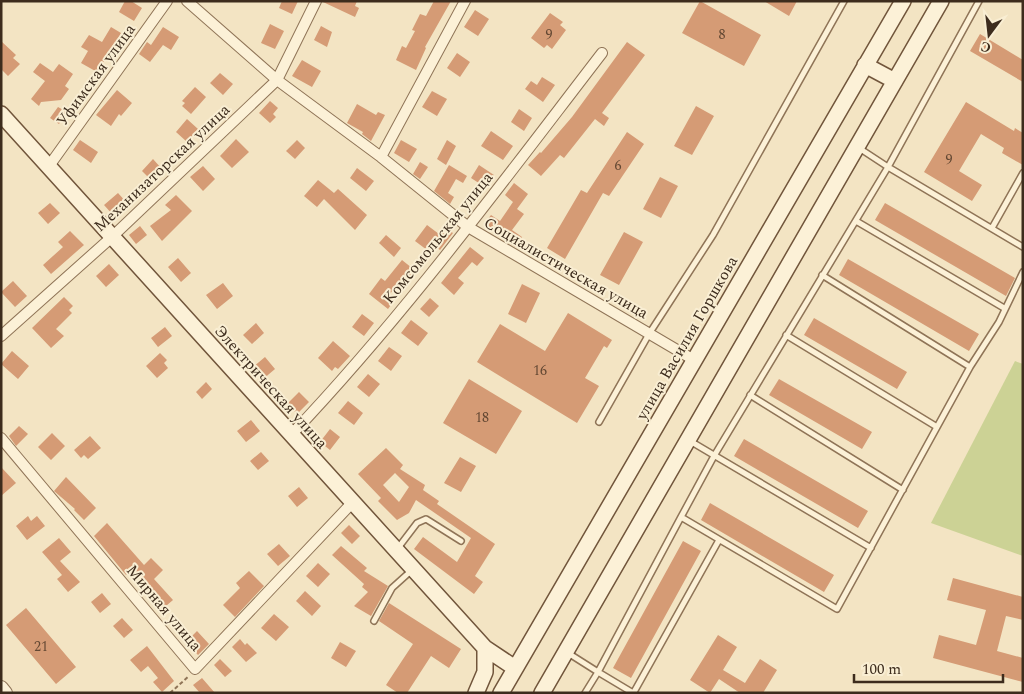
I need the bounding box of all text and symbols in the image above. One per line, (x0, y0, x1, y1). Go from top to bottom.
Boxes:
north arrow (964, 10, 1014, 60)
street label: Уфимская улица (51, 19, 142, 131)
house number: 9 (546, 24, 553, 45)
house number: 8 (719, 24, 726, 45)
text: С (978, 36, 993, 59)
street label: Механизаторская улица (88, 98, 236, 238)
house number: 9 (946, 149, 953, 170)
house number: 6 (615, 155, 622, 176)
street label: Комсомольская улица (377, 167, 499, 309)
street label: Социалистическая улица (479, 211, 653, 325)
street label: улица Василия Горшкова (630, 251, 744, 425)
street label: Электрическая улица (209, 320, 333, 455)
house number: 16 (533, 360, 547, 381)
house number: 18 (475, 407, 489, 428)
street label: Мирная улица (120, 559, 208, 657)
house number: 21 (34, 636, 48, 657)
scale bar (854, 652, 1003, 684)
text: 100 m (862, 658, 901, 681)

